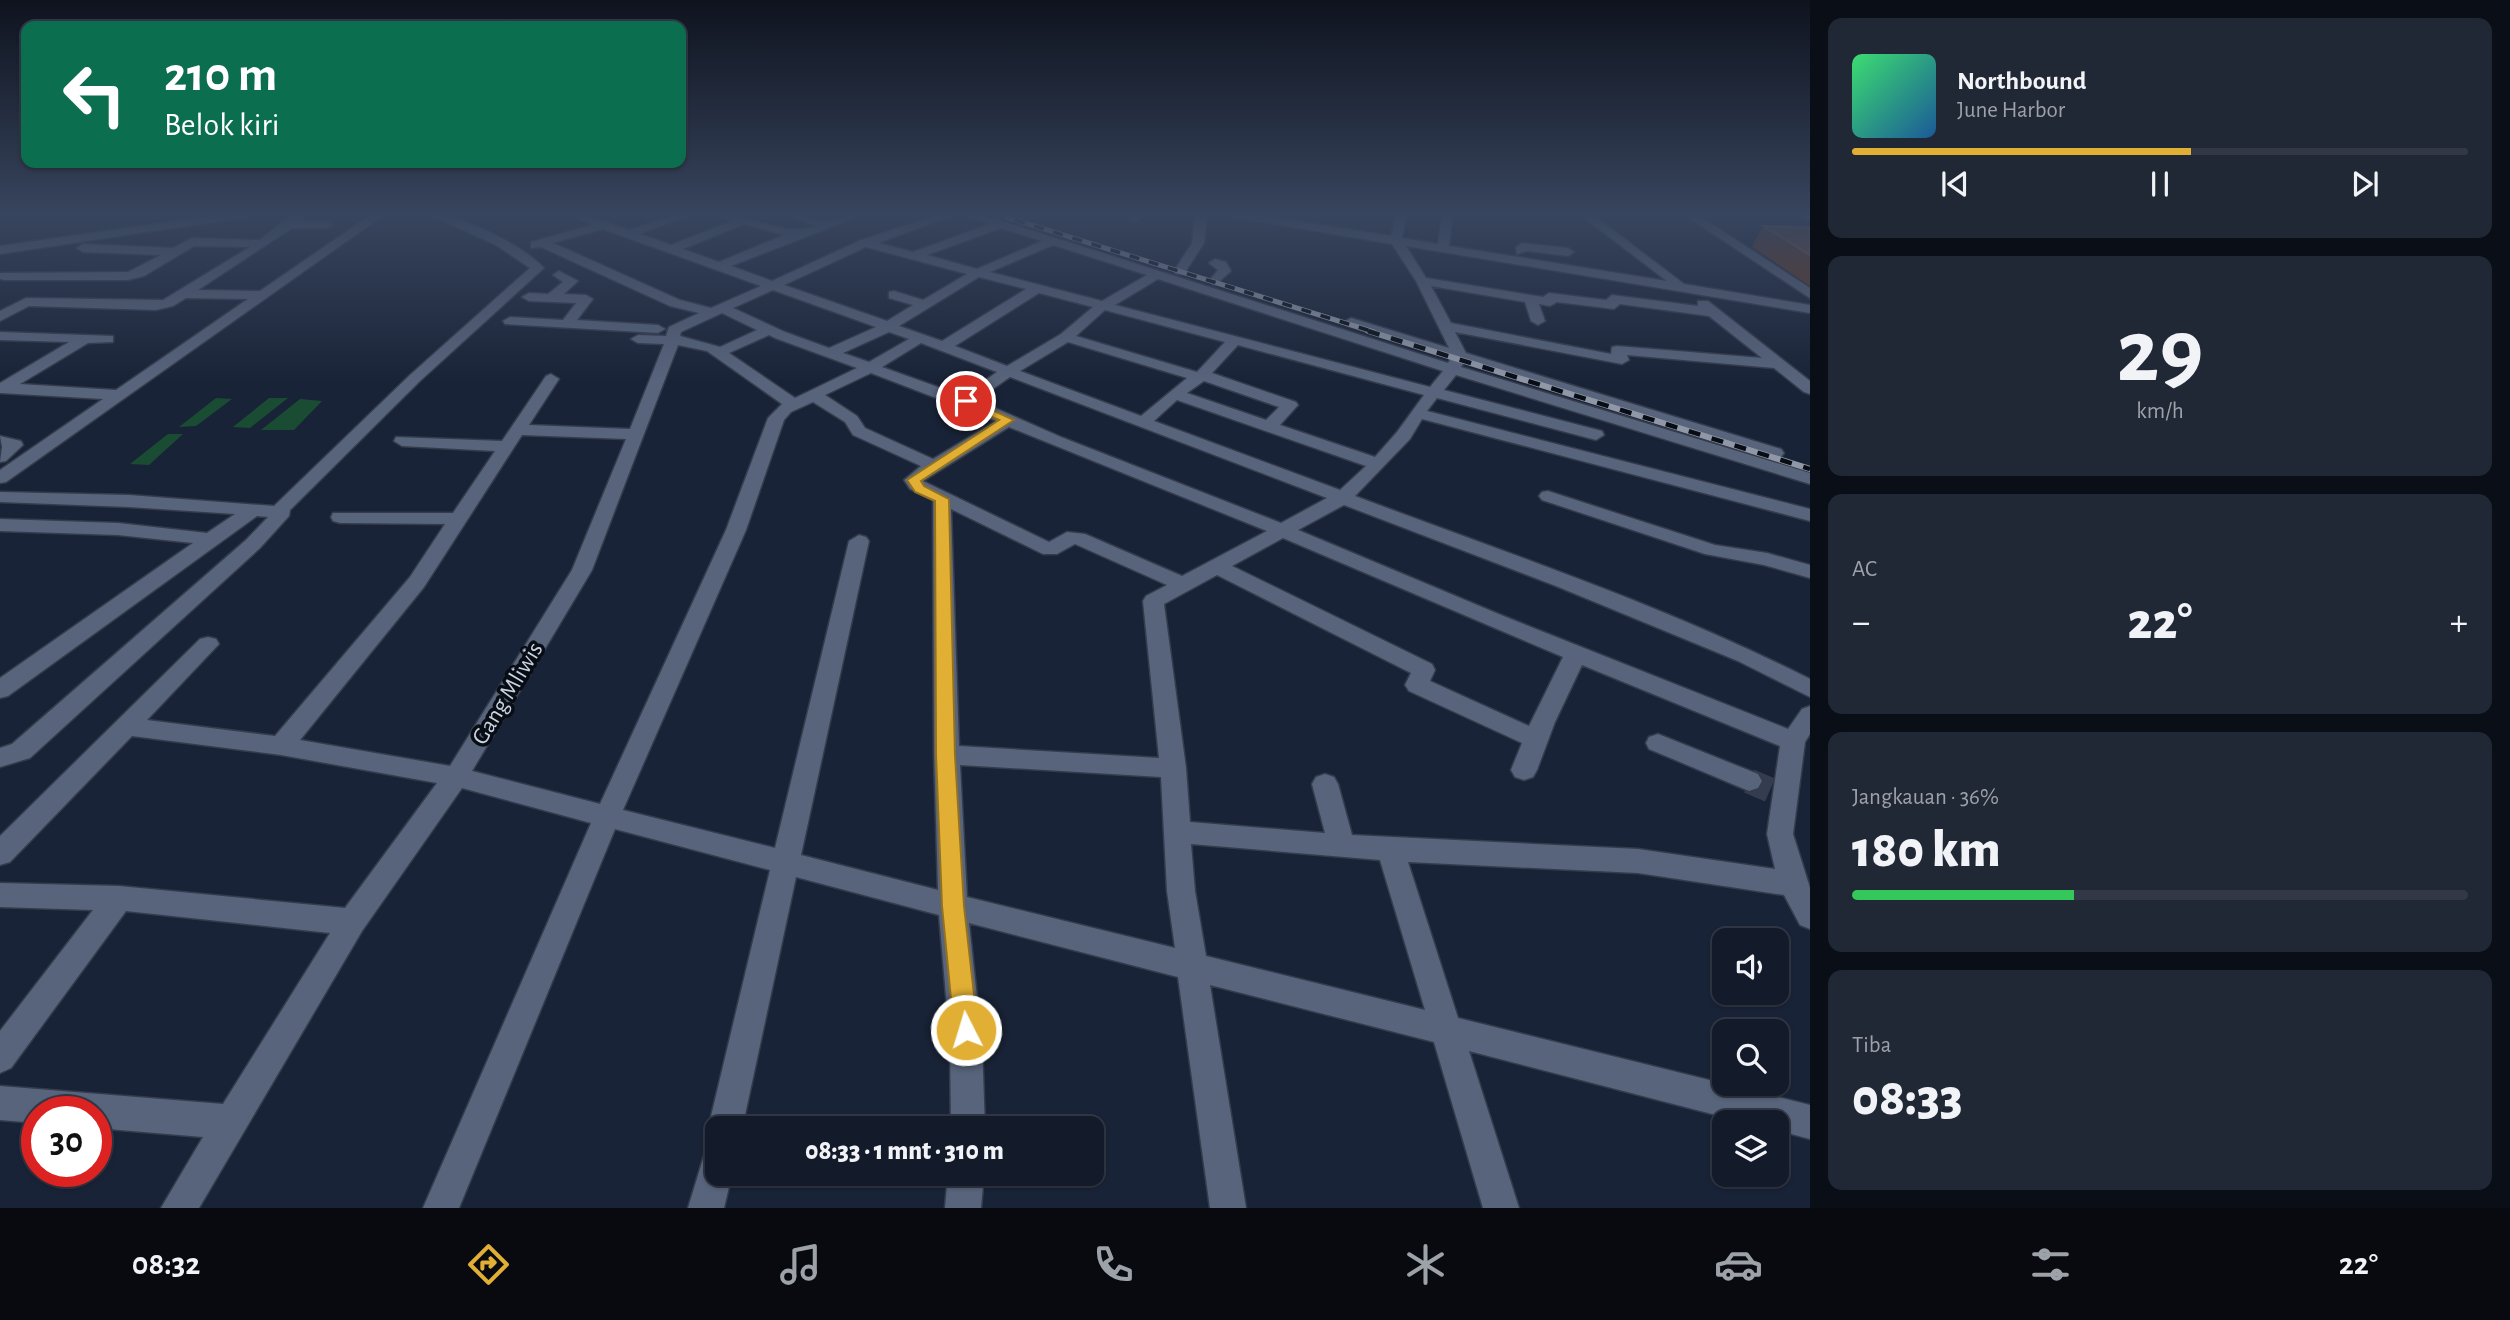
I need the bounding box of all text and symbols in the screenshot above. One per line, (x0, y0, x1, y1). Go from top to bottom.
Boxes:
icon: left (49, 49, 140, 140)
text: 210 m (164, 51, 277, 100)
text: Northbound (1957, 68, 2086, 94)
text: June Harbor (1957, 99, 2065, 122)
text: Belok kiri (164, 109, 280, 141)
icon: previous (1936, 165, 1974, 203)
icon: pause (2141, 165, 2179, 203)
icon: next (2346, 165, 2384, 203)
text: 29 (2117, 307, 2203, 398)
pin (936, 371, 996, 431)
icon: arrive (947, 382, 985, 420)
text: km/h (2136, 400, 2184, 423)
text: AC (1852, 558, 1877, 581)
text: 22° (2127, 596, 2193, 648)
text: − (1852, 604, 1870, 642)
text: + (2450, 604, 2468, 642)
street label: Gang Mliwis (468, 638, 548, 749)
text: Jangkauan · 36% (1852, 786, 1999, 809)
text: 180 km (1852, 824, 2001, 876)
map controls (1712, 928, 1789, 1187)
button: sound (1712, 928, 1789, 1005)
position arrow (929, 993, 1003, 1067)
button: search (1712, 1019, 1789, 1096)
text: Tiba (1852, 1034, 1891, 1057)
text: 08:33 (1852, 1072, 1963, 1124)
speed limit sign: 30 (21, 1096, 112, 1187)
button: layers (1712, 1110, 1789, 1187)
text: 08:33 · 1 mnt · 310 m (805, 1138, 1004, 1164)
icon: directions (464, 1240, 513, 1289)
icon: music (776, 1240, 825, 1289)
icon: phone (1089, 1240, 1138, 1289)
icon: climate (1401, 1240, 1450, 1289)
icon: car (1714, 1240, 1763, 1289)
icon: filters (2026, 1240, 2075, 1289)
text: 08:32 (132, 1248, 200, 1280)
text: 22° (2339, 1248, 2378, 1280)

